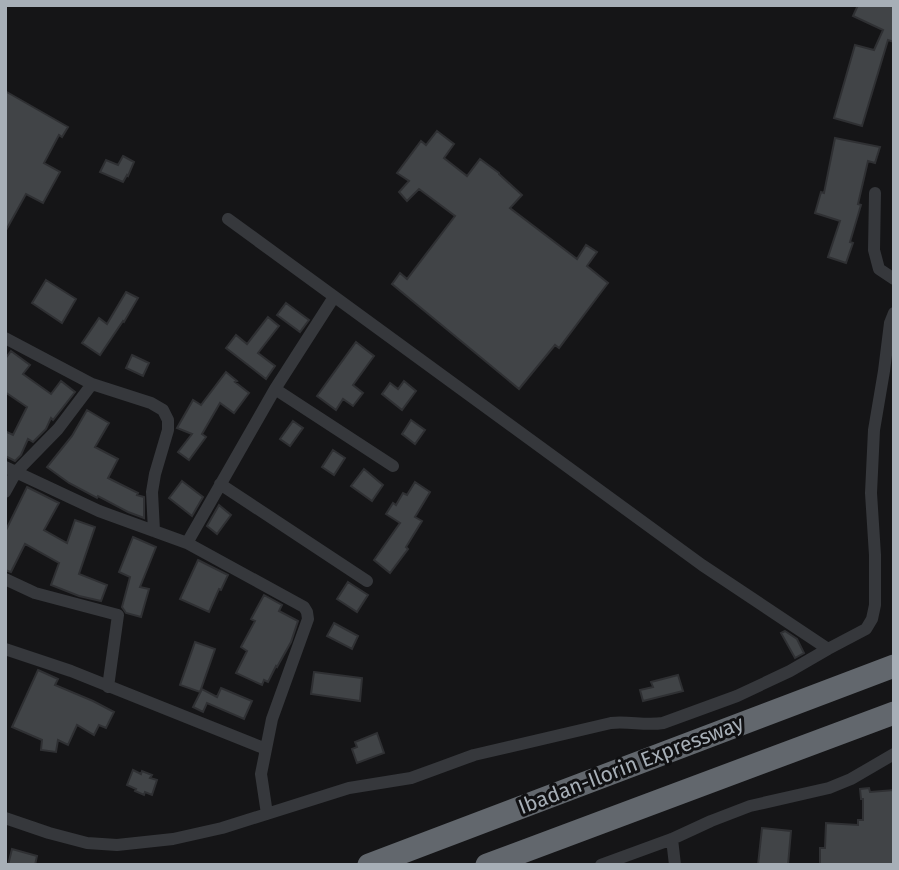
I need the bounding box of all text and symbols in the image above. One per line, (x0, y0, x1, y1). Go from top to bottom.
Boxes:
street label: Ibadan-Ilorin Expressway (515, 710, 748, 820)

